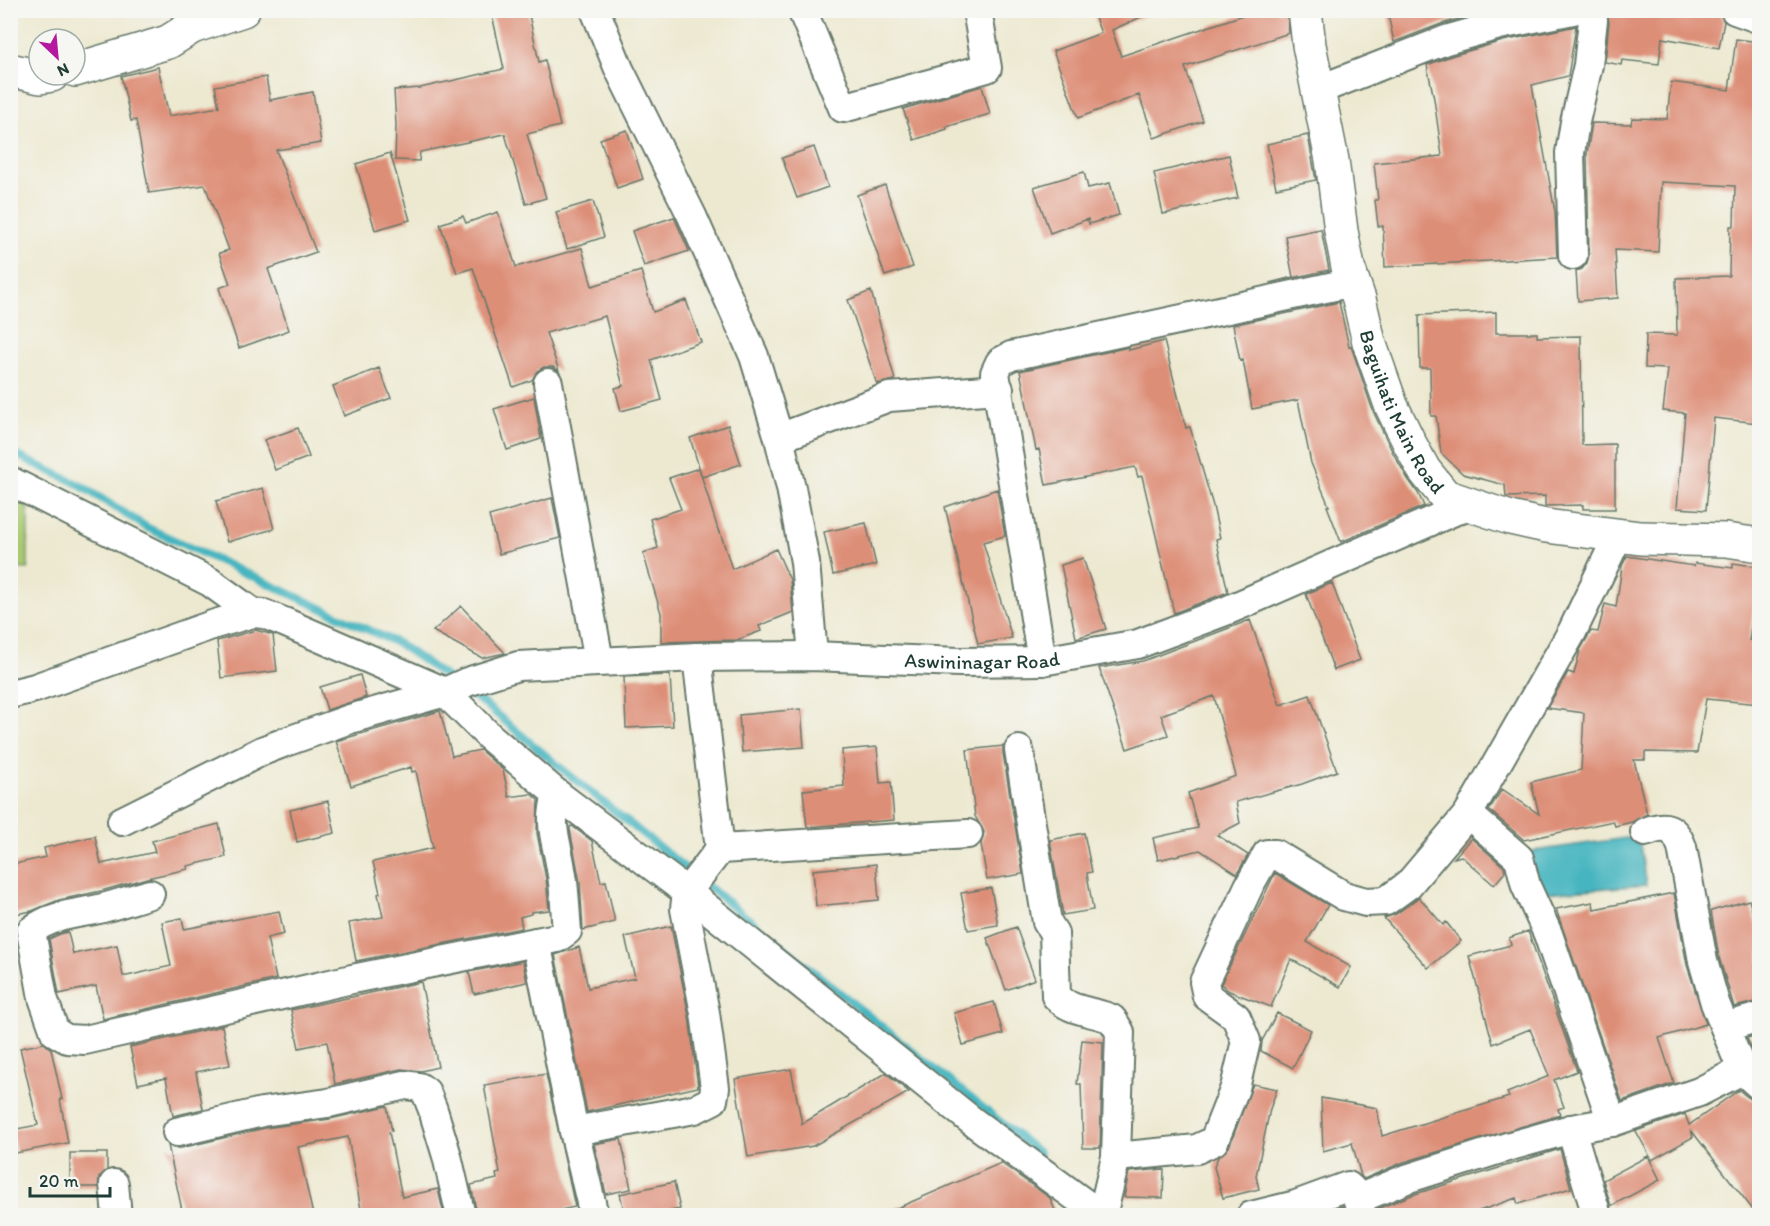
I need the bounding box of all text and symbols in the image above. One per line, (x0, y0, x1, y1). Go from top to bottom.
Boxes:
north arrow (27, 27, 87, 87)
text: N (54, 59, 72, 81)
street label: Baguihati Main Road (1355, 328, 1450, 499)
street label: Aswininagar Road (904, 646, 1062, 674)
scale bar (30, 1160, 110, 1198)
text: 20 m (39, 1170, 79, 1192)

